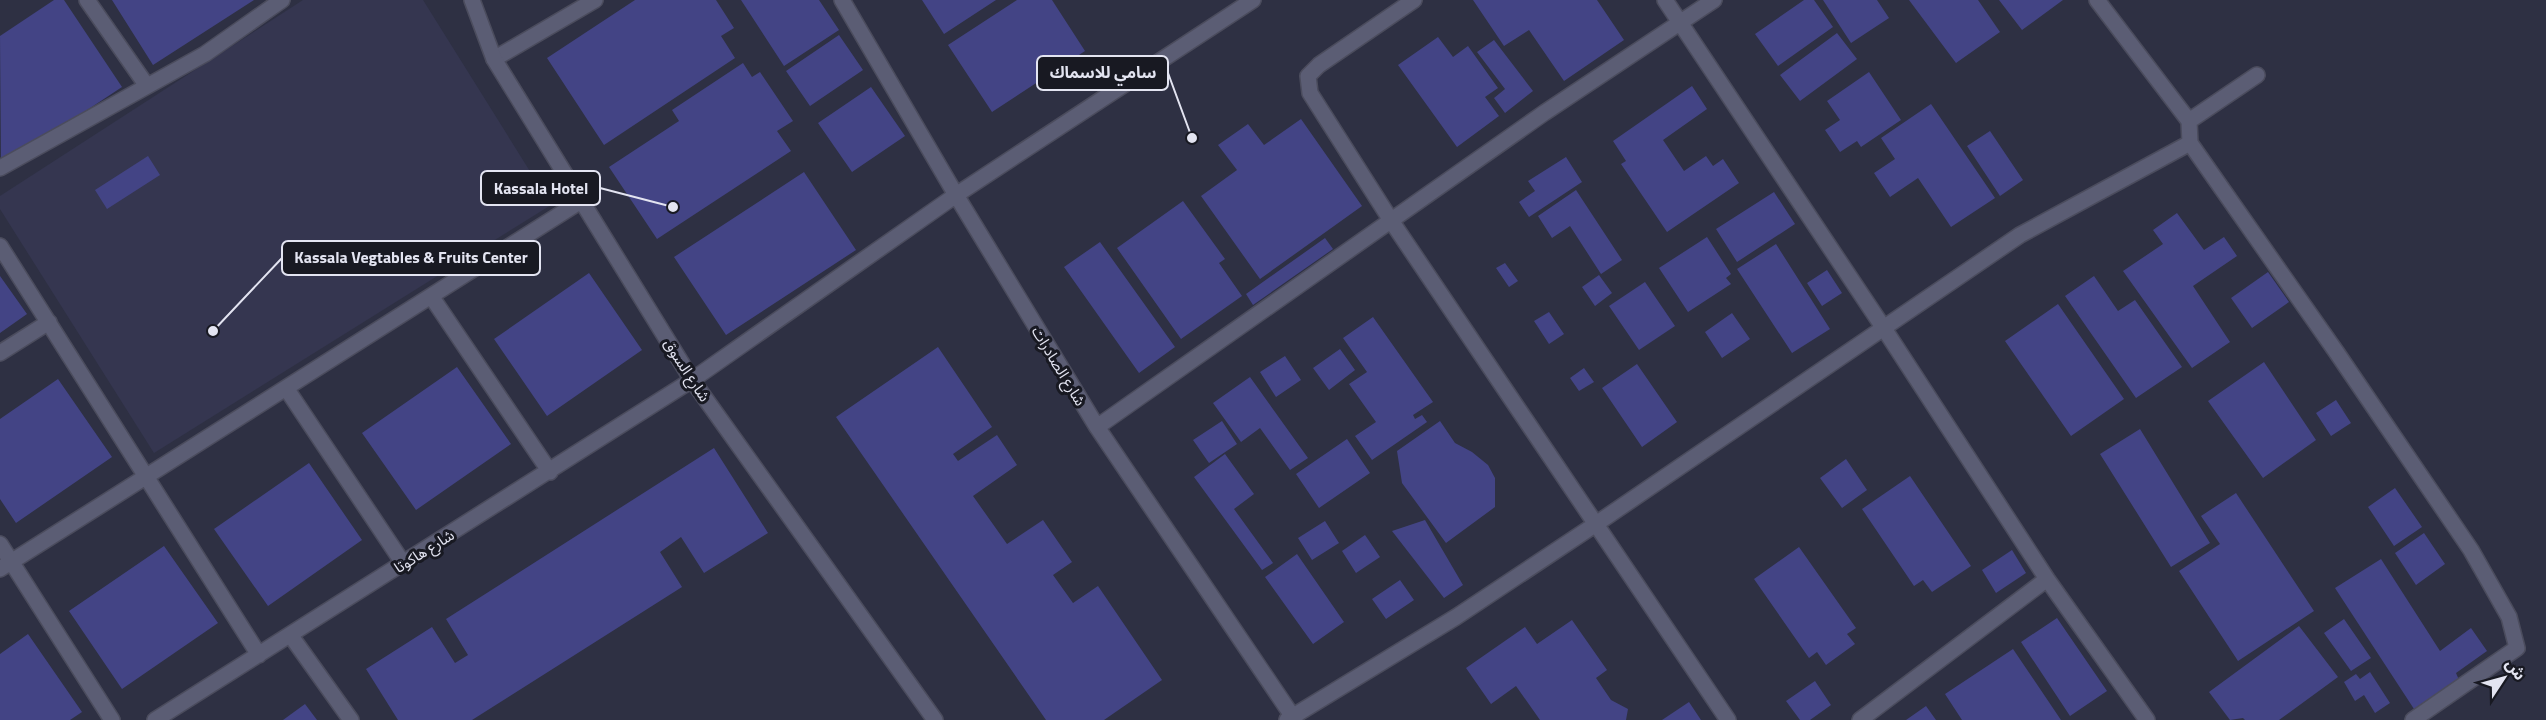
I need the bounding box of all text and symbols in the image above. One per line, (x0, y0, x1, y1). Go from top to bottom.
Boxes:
callout: سامي للاسماك (1037, 56, 1168, 90)
text: سامي للاسماك (1050, 60, 1156, 86)
callout: Kassala Hotel (481, 171, 600, 205)
text: Kassala Hotel (494, 176, 588, 200)
callout: Kassala Vegtables & Fruits Center (282, 241, 540, 275)
text: Kassala Vegtables & Fruits Center (294, 245, 528, 269)
street label: شارع الصادرات (1025, 322, 1092, 411)
street label: شارع السوق (657, 334, 716, 407)
street label: شارع هاكوتا (389, 523, 459, 580)
north arrow (2474, 648, 2534, 708)
text: ش (2500, 653, 2532, 685)

